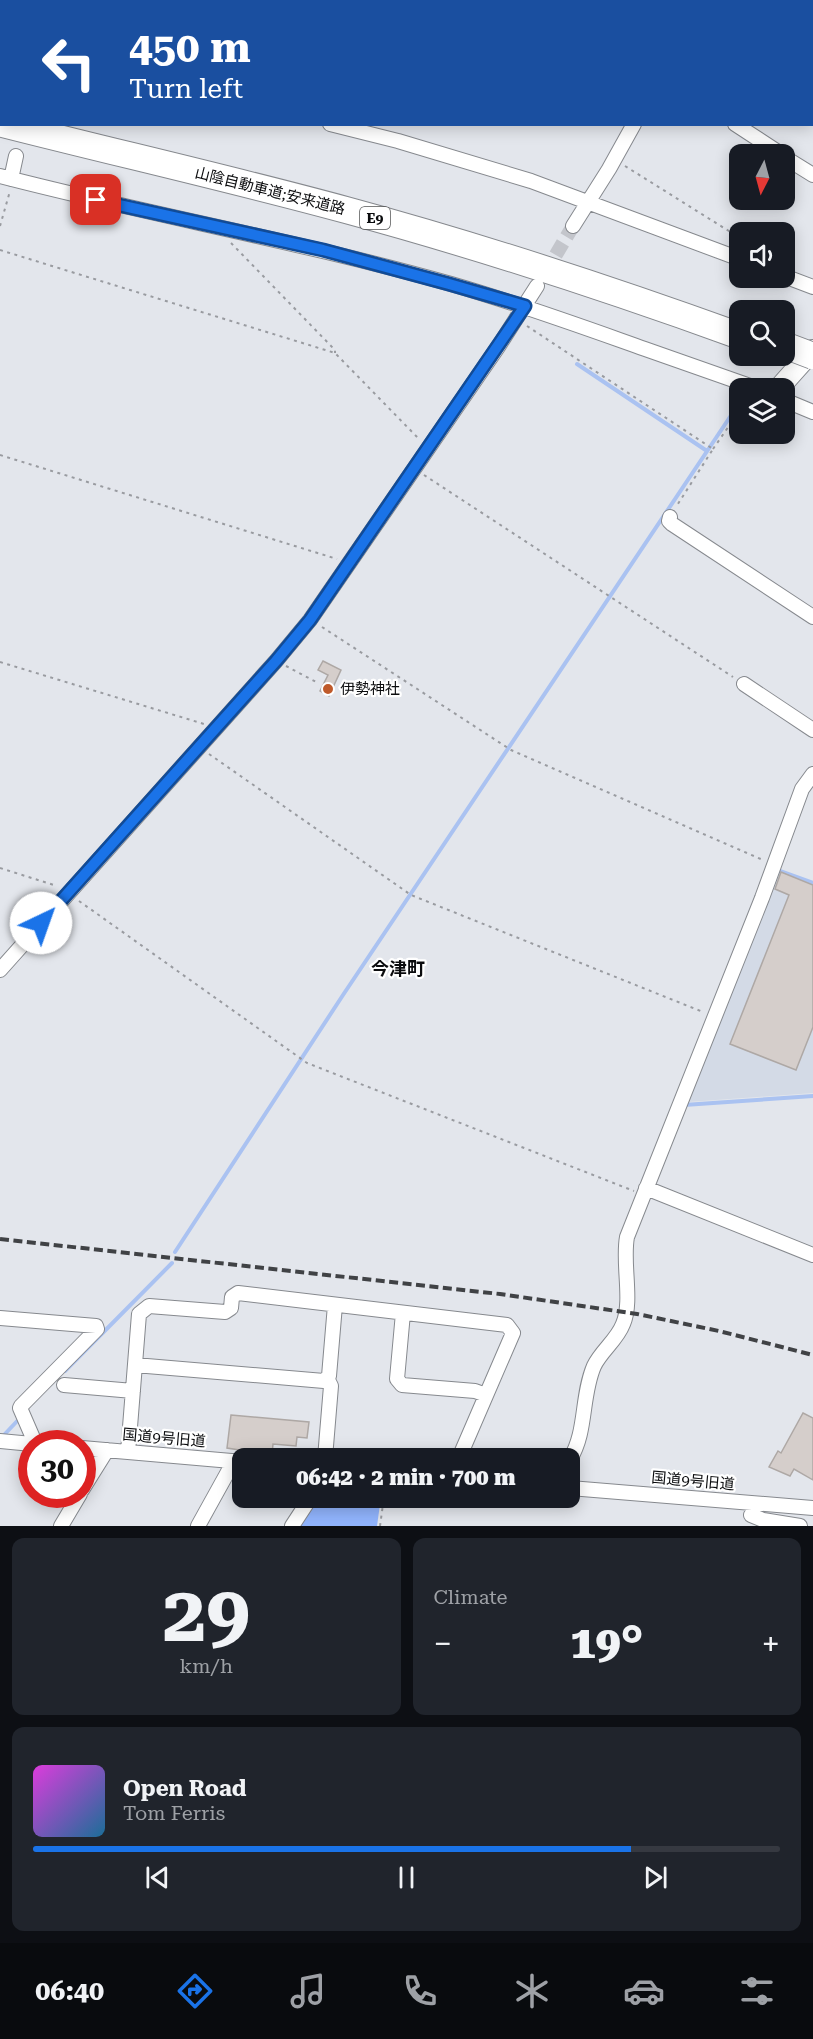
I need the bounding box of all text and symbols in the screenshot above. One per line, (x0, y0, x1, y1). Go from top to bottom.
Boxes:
text: 450 m (129, 23, 251, 72)
icon: left (30, 24, 108, 102)
text: Turn left (129, 73, 243, 105)
north arrow (729, 144, 795, 210)
map controls (729, 144, 795, 444)
street label: 山陰自動車道;安来道路 (193, 164, 347, 218)
pin (70, 174, 121, 225)
icon: arrive (79, 183, 112, 216)
road number: E9 (360, 207, 390, 229)
button: sound (729, 222, 795, 288)
button: search (729, 300, 795, 366)
button: layers (729, 378, 795, 444)
place label: 伊勢神社 (340, 680, 400, 698)
marker: 伊勢神社 (321, 682, 335, 696)
position arrow (9, 891, 73, 955)
district label: 今津町 (371, 958, 425, 979)
street label: 国道9号旧道 (122, 1425, 206, 1451)
speed limit sign: 30 (18, 1430, 96, 1508)
text: 06:42 · 2 min · 700 m (296, 1465, 516, 1490)
street label: 国道9号旧道 (651, 1468, 735, 1494)
text: 29 (163, 1569, 250, 1660)
text: Climate (434, 1585, 508, 1609)
text: 19° (570, 1616, 643, 1669)
text: − (434, 1624, 452, 1663)
text: + (762, 1624, 780, 1663)
text: km/h (179, 1654, 233, 1678)
text: Open Road (123, 1776, 246, 1801)
text: Tom Ferris (123, 1801, 225, 1825)
icon: previous (141, 1861, 174, 1894)
icon: pause (390, 1861, 423, 1894)
icon: next (639, 1861, 672, 1894)
icon: directions (174, 1970, 216, 2012)
icon: music (287, 1970, 329, 2012)
icon: phone (399, 1970, 441, 2012)
icon: climate (511, 1970, 553, 2012)
icon: car (623, 1970, 665, 2012)
icon: filters (736, 1970, 778, 2012)
text: 06:40 (35, 1975, 104, 2007)

